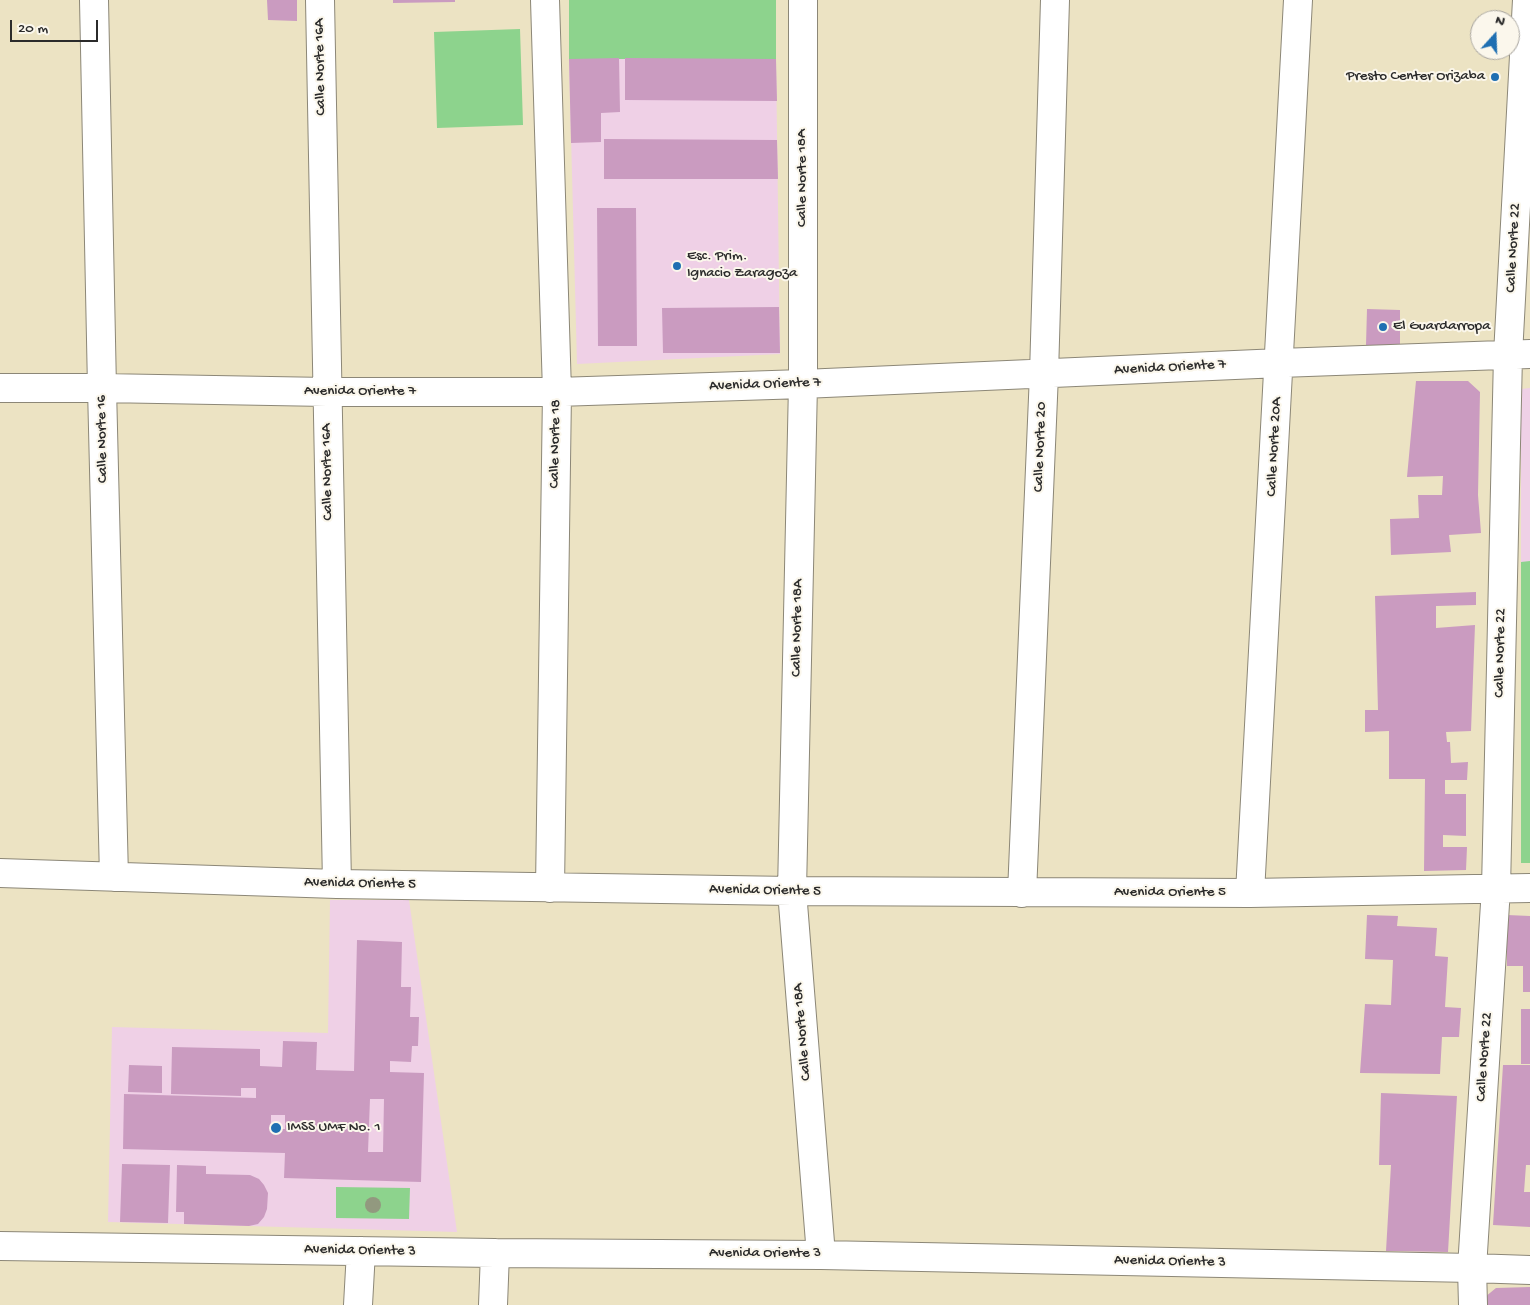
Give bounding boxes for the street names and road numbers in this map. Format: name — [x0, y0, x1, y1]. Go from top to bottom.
street label: Calle Norte 16A — [311, 18, 331, 116]
street label: Calle Norte 18A — [794, 129, 812, 227]
street label: Calle Norte 22 — [1503, 203, 1525, 293]
street label: Avenida Oriente 7 — [1114, 356, 1226, 380]
street label: Avenida Oriente 7 — [709, 374, 821, 396]
street label: Avenida Oriente 7 — [304, 383, 416, 401]
street label: Calle Norte 16 — [93, 395, 113, 483]
street label: Calle Norte 20A — [1263, 397, 1287, 497]
street label: Calle Norte 18 — [546, 399, 566, 489]
street label: Calle Norte 20 — [1030, 401, 1052, 493]
street label: Calle Norte 16A — [318, 423, 338, 521]
street label: Calle Norte 18A — [788, 579, 808, 677]
street label: Calle Norte 22 — [1491, 608, 1511, 698]
street label: Avenida Oriente 5 — [304, 874, 416, 894]
street label: Avenida Oriente 5 — [709, 881, 821, 901]
street label: Avenida Oriente 5 — [1114, 884, 1226, 902]
street label: Calle Norte 18A — [790, 983, 816, 1081]
street label: Calle Norte 22 — [1473, 1012, 1497, 1102]
street label: Avenida Oriente 3 — [304, 1241, 416, 1261]
street label: Avenida Oriente 3 — [709, 1245, 821, 1263]
street label: Avenida Oriente 3 — [1114, 1252, 1226, 1272]

